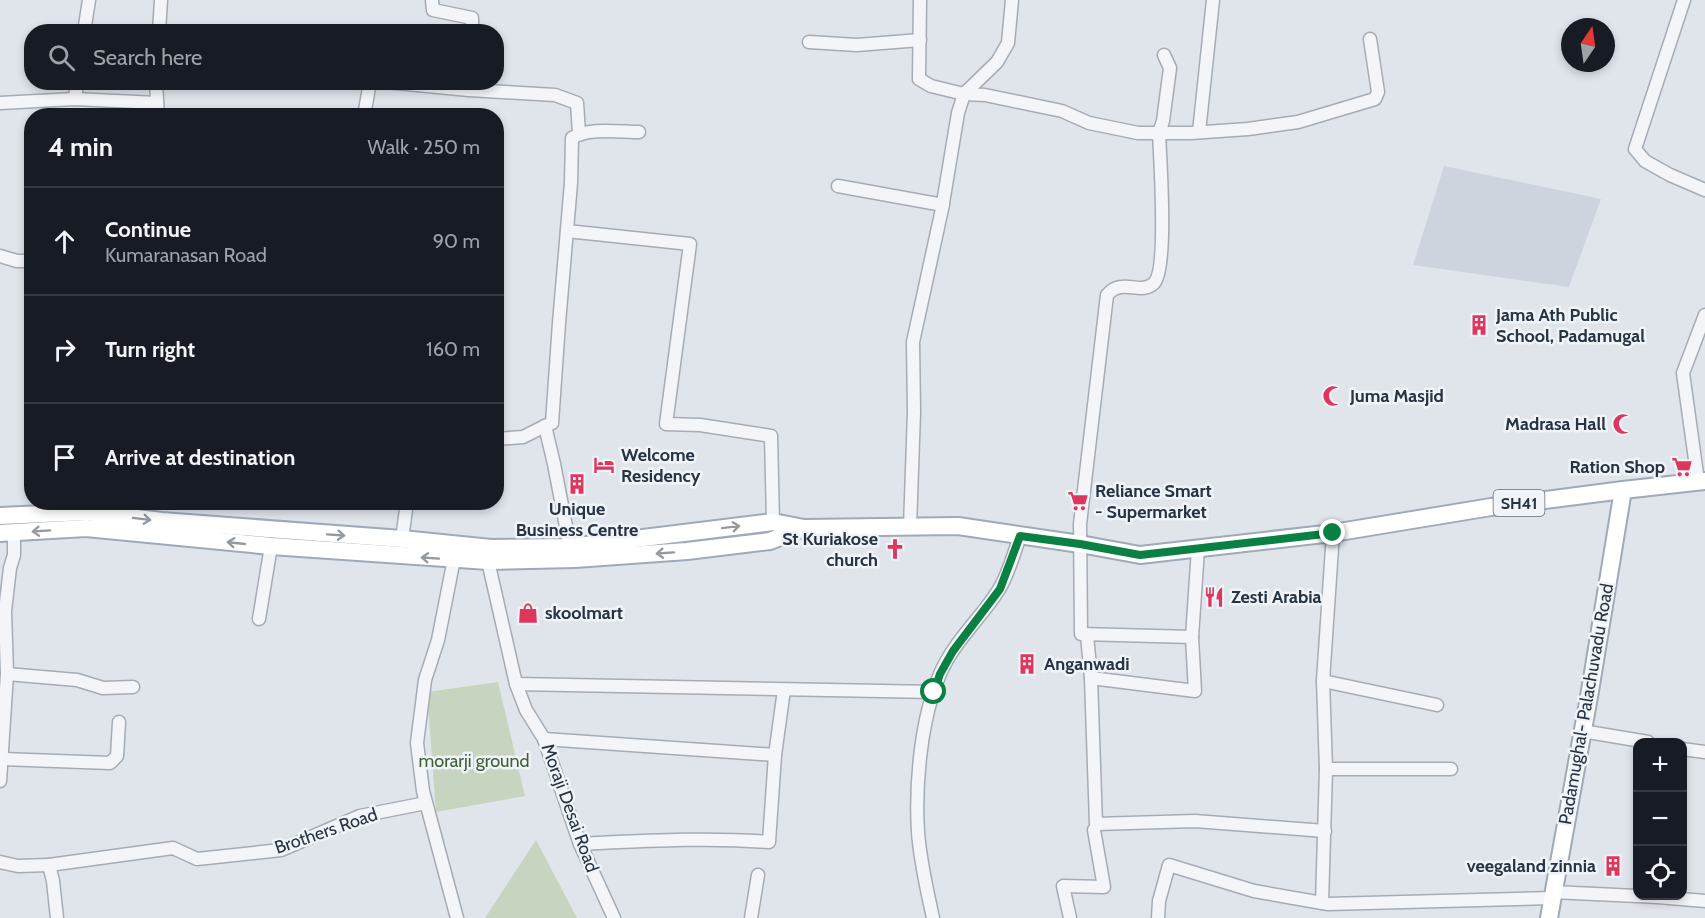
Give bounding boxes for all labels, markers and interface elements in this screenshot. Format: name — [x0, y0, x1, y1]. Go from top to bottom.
north arrow — [1561, 18, 1615, 72]
search box — [24, 24, 504, 90]
icon: search — [45, 41, 78, 74]
text: Search here — [93, 44, 202, 71]
text: 4 min — [48, 131, 113, 163]
text: Walk · 250 m — [368, 135, 480, 159]
text: Continue — [105, 216, 191, 243]
icon: ahead — [48, 225, 81, 258]
text: 90 m — [433, 229, 480, 253]
text: Kumaranasan Road — [105, 243, 267, 267]
place label: Jama Ath Public School, Padamugal — [1495, 304, 1645, 347]
building icon: Jama Ath Public School, Padamugal — [1467, 313, 1491, 337]
icon: right — [48, 333, 81, 366]
text: Turn right — [105, 336, 195, 363]
text: 160 m — [426, 337, 480, 361]
mosque icon: Juma Masjid — [1321, 384, 1345, 408]
place label: Juma Masjid — [1349, 385, 1444, 407]
mosque icon: Madrasa Hall — [1611, 412, 1635, 436]
place label: Madrasa Hall — [1505, 413, 1606, 435]
icon: arrive — [48, 441, 81, 474]
text: Arrive at destination — [105, 444, 295, 471]
place label: Welcome Residency — [621, 444, 701, 487]
hotel icon: Welcome Residency — [592, 453, 616, 477]
supermarket icon: Ration Shop — [1670, 455, 1694, 479]
place label: Ration Shop — [1569, 456, 1665, 478]
building icon: Unique Business Centre — [565, 472, 589, 496]
place label: Reliance Smart - Supermarket — [1095, 480, 1212, 523]
supermarket icon: Reliance Smart - Supermarket — [1066, 489, 1090, 513]
road number: SH41 — [1494, 490, 1544, 516]
place label: Unique Business Centre — [516, 498, 638, 541]
one-way arrow — [132, 514, 151, 525]
route end — [1319, 519, 1345, 545]
one-way arrow — [721, 521, 741, 532]
one-way arrow — [32, 526, 52, 537]
place label: St Kuriakose church — [782, 528, 878, 571]
one-way arrow — [326, 530, 346, 541]
one-way arrow — [226, 537, 246, 548]
church icon: St Kuriakose church — [883, 537, 907, 561]
one-way arrow — [655, 547, 675, 558]
one-way arrow — [420, 552, 440, 563]
street label: Padamughal- Palachuvadu Road — [1554, 582, 1618, 826]
restaurant icon: Zesti Arabia — [1202, 585, 1226, 609]
place label: Zesti Arabia — [1231, 586, 1322, 608]
shop icon: skoolmart — [516, 601, 540, 625]
place label: skoolmart — [545, 602, 623, 624]
building icon: Anganwadi — [1015, 652, 1039, 676]
place label: Anganwadi — [1044, 653, 1129, 675]
route start — [920, 678, 946, 704]
map controls — [1633, 738, 1687, 900]
button: + — [1633, 738, 1687, 792]
street label: Moraji Desai Road — [537, 741, 603, 875]
park label: morarji ground — [418, 750, 530, 772]
button: − — [1633, 792, 1687, 846]
street label: Brothers Road — [272, 803, 380, 859]
button: locate — [1633, 846, 1687, 900]
building icon: veegaland zinnia — [1601, 854, 1625, 878]
place label: veegaland zinnia — [1467, 855, 1596, 877]

